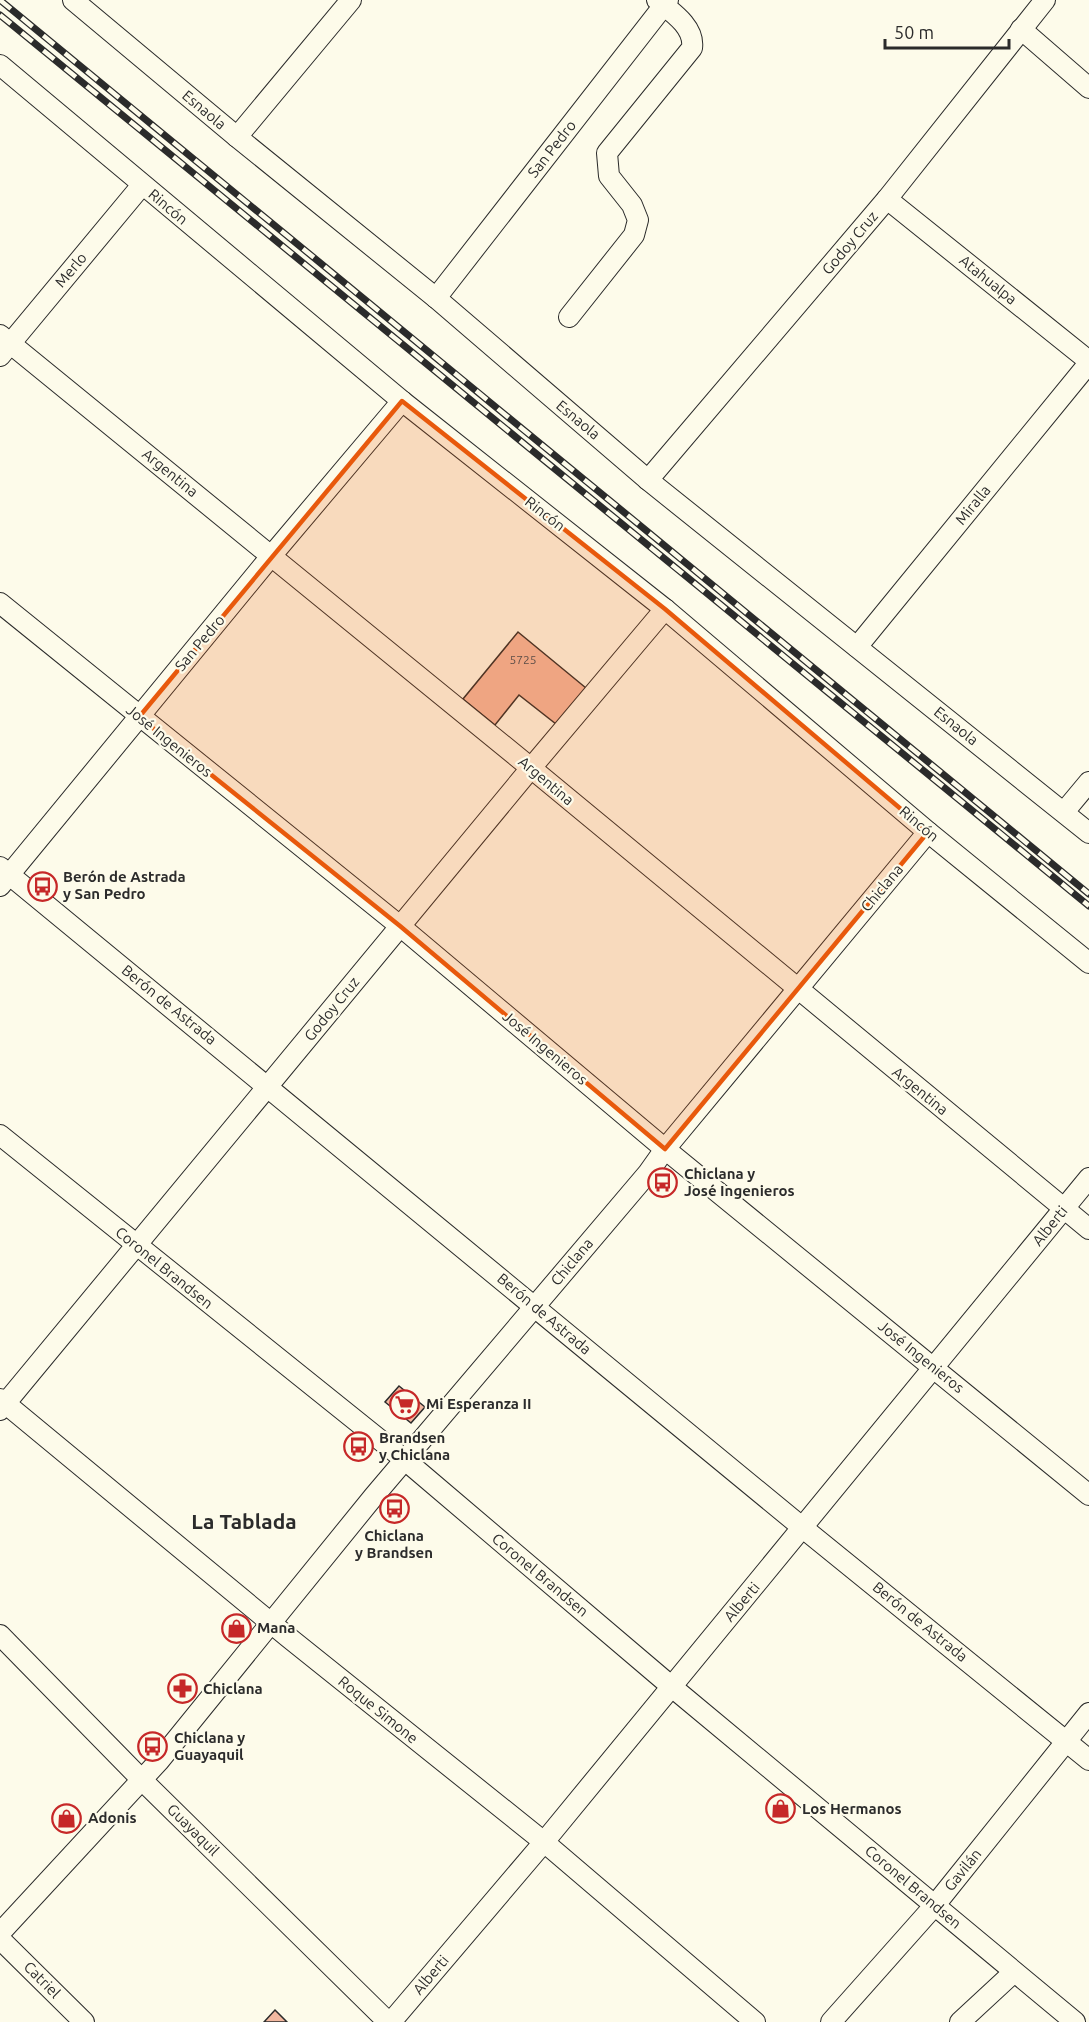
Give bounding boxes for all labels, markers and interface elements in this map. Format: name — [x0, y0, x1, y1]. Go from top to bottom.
scale bar — [885, 12, 1010, 50]
text: 50 m — [894, 22, 934, 42]
street label: Esnaola — [179, 87, 230, 133]
street label: San Pedro — [524, 117, 579, 181]
street label: Rincón — [145, 185, 191, 228]
street label: Godoy Cruz — [818, 208, 881, 278]
street label: Merlo — [51, 249, 90, 290]
street label: Atahualpa — [956, 251, 1020, 308]
street label: Esnaola — [553, 397, 604, 443]
street label: Argentina — [139, 445, 202, 500]
street label: Miralla — [952, 482, 994, 528]
street label: Rincón — [522, 493, 569, 534]
street label: San Pedro — [171, 611, 228, 674]
house number: 5725 — [509, 653, 537, 666]
street label: José Ingenieros — [123, 701, 216, 780]
street label: Esnaola — [931, 703, 982, 748]
street label: Argentina — [515, 753, 577, 809]
street label: Rincón — [896, 802, 942, 845]
street label: Chiclana — [857, 861, 906, 915]
place label: Berón de Astrada y San Pedro — [63, 868, 186, 902]
bus stop icon: Berón de Astrada y San Pedro — [26, 870, 58, 902]
street label: Berón de Astrada — [119, 961, 220, 1048]
street label: Godoy Cruz — [301, 973, 363, 1044]
street label: José Ingenieros — [500, 1007, 591, 1088]
street label: Argentina — [889, 1063, 952, 1118]
place label: Chiclana y José Ingenieros — [684, 1165, 795, 1199]
bus stop icon: Chiclana y José Ingenieros — [647, 1167, 679, 1199]
street label: Alberti — [1029, 1202, 1071, 1249]
street label: Coronel Brandsen — [112, 1223, 216, 1312]
street label: Chiclana — [547, 1235, 596, 1289]
street label: Berón de Astrada — [494, 1270, 595, 1358]
street label: José Ingenieros — [875, 1317, 968, 1396]
supermarket icon: Mi Esperanza II — [389, 1388, 421, 1420]
place label: Mi Esperanza II — [426, 1395, 532, 1412]
place label: Brandsen y Chiclana — [379, 1429, 450, 1463]
bus stop icon: Brandsen y Chiclana — [342, 1431, 374, 1463]
bus stop icon: Chiclana y Brandsen — [378, 1493, 410, 1525]
district label: La Tablada — [191, 1509, 297, 1533]
place label: Chiclana y Brandsen — [355, 1527, 433, 1561]
street label: Coronel Brandsen — [489, 1529, 592, 1620]
street label: Berón de Astrada — [870, 1578, 971, 1665]
street label: Alberti — [720, 1579, 763, 1625]
shop icon: Mana — [220, 1612, 252, 1644]
place label: Mana — [257, 1619, 295, 1636]
street label: Roque Simone — [335, 1672, 421, 1747]
pharmacy icon: Chiclana — [166, 1673, 198, 1705]
place label: Chiclana — [203, 1680, 263, 1697]
place label: Chiclana y Guayaquil — [174, 1729, 245, 1763]
bus stop icon: Chiclana y Guayaquil — [137, 1731, 169, 1763]
shop icon: Los Hermanos — [765, 1793, 797, 1825]
street label: Guayaquil — [164, 1800, 223, 1859]
place label: Los Hermanos — [802, 1800, 902, 1817]
shop icon: Adonis — [51, 1802, 83, 1834]
place label: Adonis — [88, 1809, 136, 1826]
street label: Coronel Brandsen — [862, 1841, 965, 1932]
street label: Gavilán — [941, 1845, 985, 1894]
street label: Alberti — [409, 1952, 452, 1998]
street label: Catriel — [21, 1958, 64, 2001]

